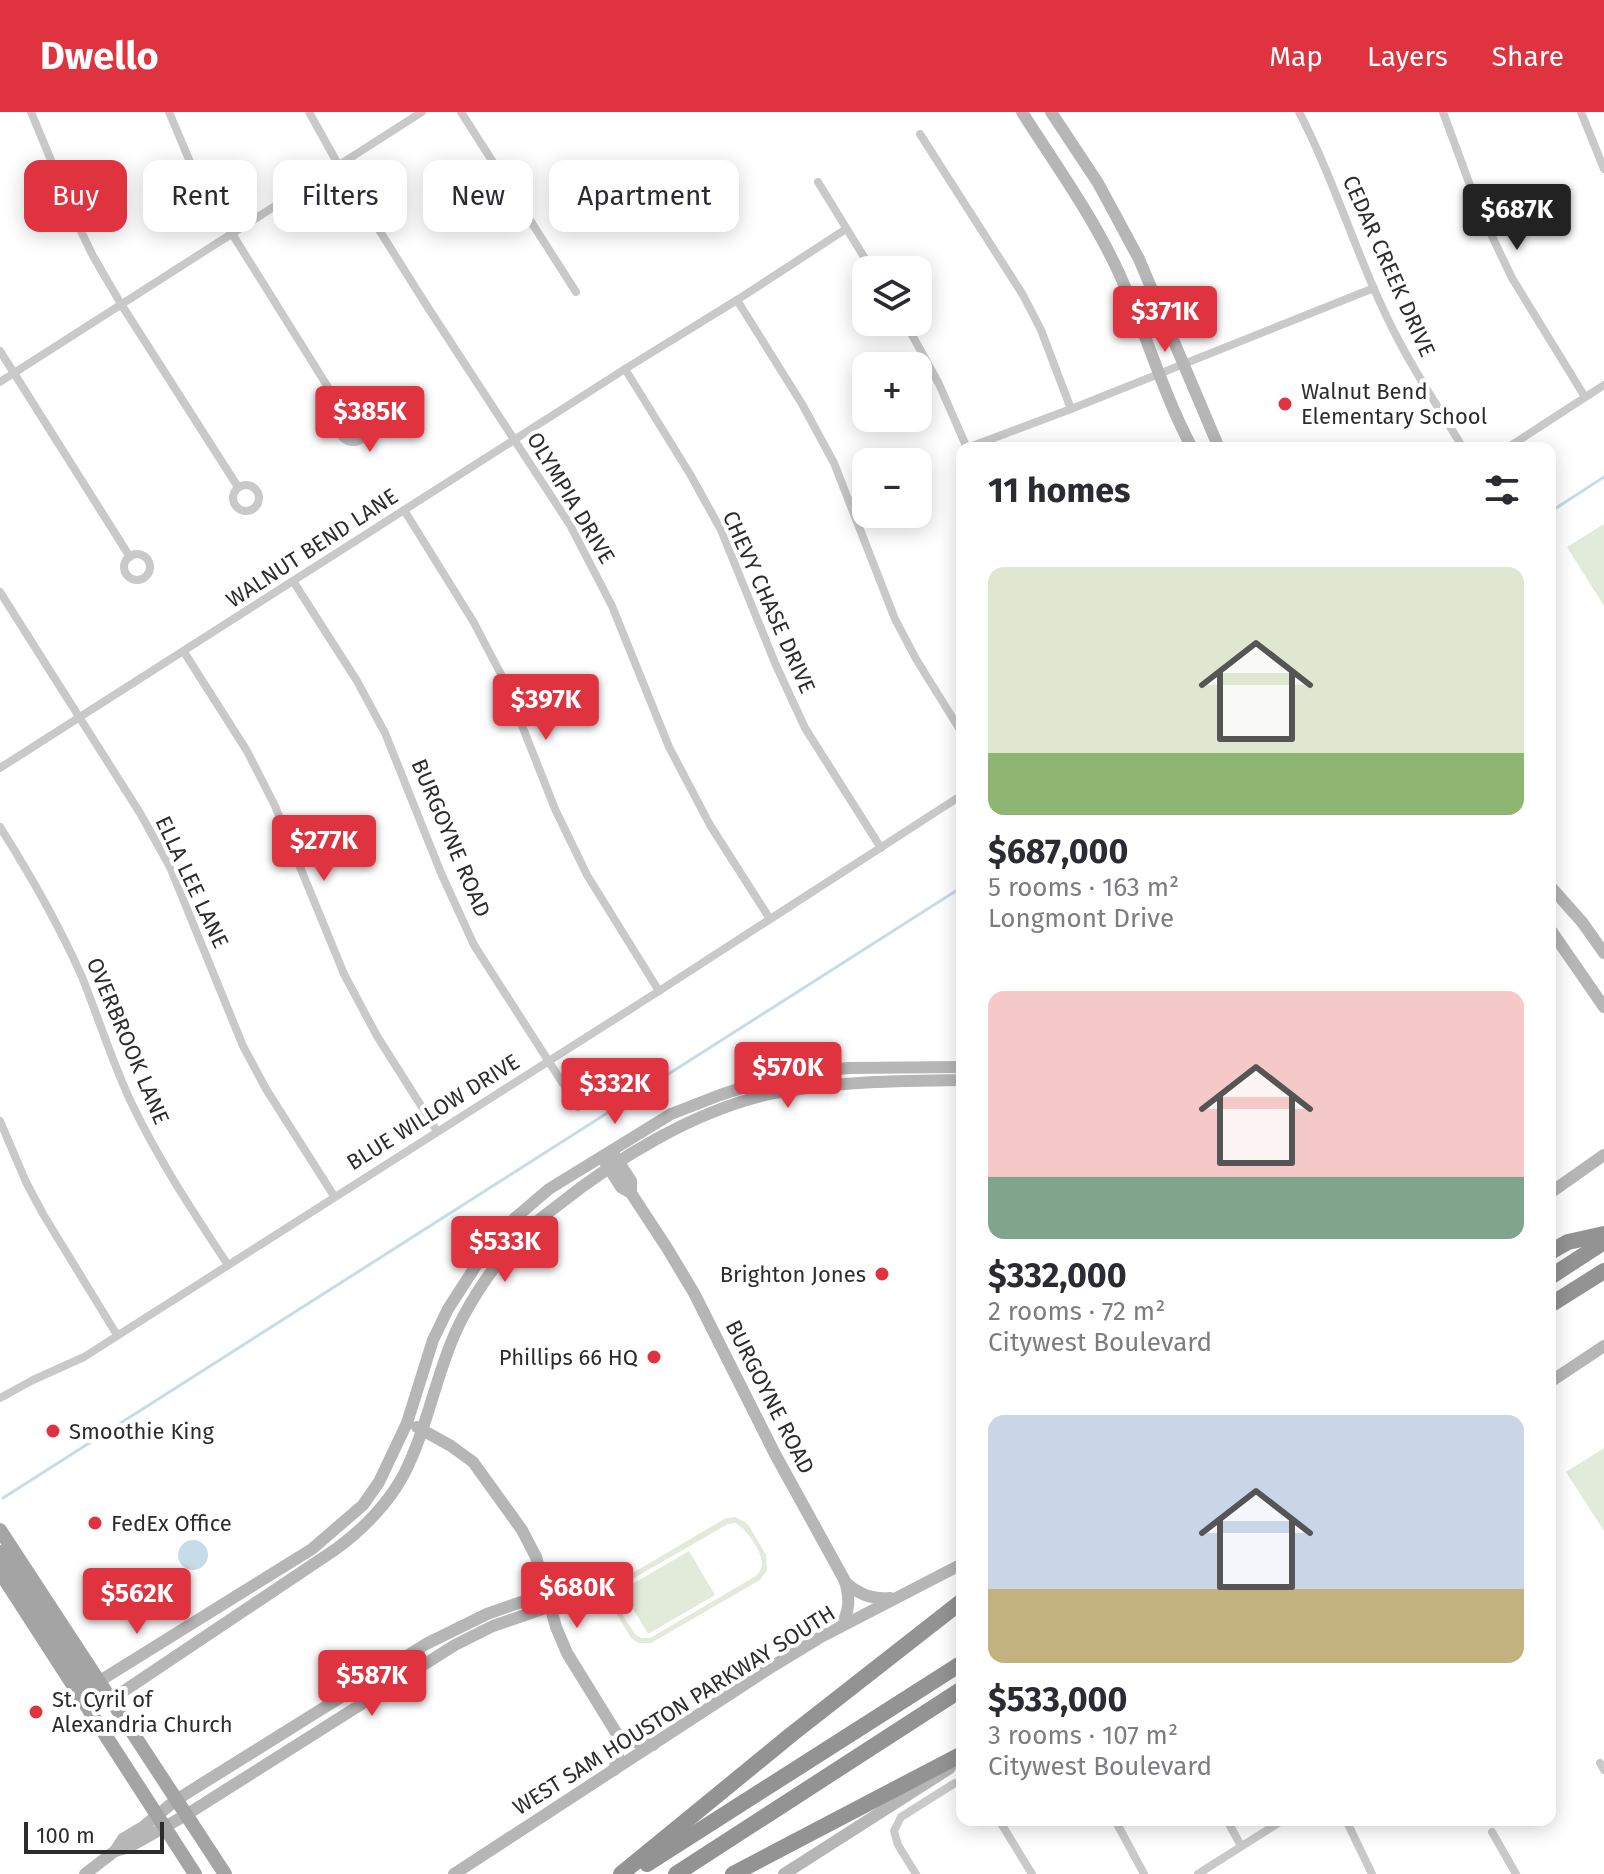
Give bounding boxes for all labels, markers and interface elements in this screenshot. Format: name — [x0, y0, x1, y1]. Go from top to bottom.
text: Dwello — [40, 33, 159, 79]
text: Map — [1269, 40, 1323, 73]
text: Layers — [1367, 40, 1448, 73]
text: Share — [1492, 40, 1564, 73]
chip: Buy — [24, 160, 127, 232]
chip: Rent — [143, 160, 257, 232]
chip: Filters — [273, 160, 407, 232]
chip: New — [423, 160, 533, 232]
chip: Apartment — [549, 160, 739, 232]
street label: CEDAR CREEK DRIVE — [1337, 171, 1441, 361]
pin: $687K — [1461, 184, 1573, 252]
text: $687K — [1481, 194, 1553, 225]
map controls — [852, 256, 932, 528]
button: layers — [852, 256, 932, 336]
pin: $371K — [1109, 286, 1221, 354]
text: $371K — [1131, 296, 1199, 327]
button: + — [852, 352, 932, 432]
place label: Walnut Bend Elementary School — [1301, 378, 1487, 430]
pin: $385K — [314, 386, 426, 454]
marker: Walnut Bend Elementary School — [1276, 395, 1294, 413]
text: $385K — [333, 396, 407, 427]
street label: OLYMPIA DRIVE — [521, 427, 621, 569]
button: − — [852, 448, 932, 528]
icon: filters — [1480, 468, 1524, 512]
text: 11 homes — [988, 470, 1130, 511]
street label: WALNUT BEND LANE — [221, 482, 403, 614]
street label: CHEVY CHASE DRIVE — [717, 507, 821, 697]
icon: home — [1184, 619, 1328, 763]
pin: $397K — [490, 674, 602, 742]
text: $397K — [511, 684, 581, 715]
street label: BURGOYNE ROAD — [406, 755, 496, 921]
street label: ELLA LEE LANE — [150, 812, 234, 952]
pin: $277K — [268, 815, 380, 883]
text: $277K — [290, 825, 358, 856]
text: $687,000 — [988, 831, 1128, 872]
text: 5 rooms · 163 m² — [988, 872, 1179, 903]
text: Longmont Drive — [988, 903, 1174, 934]
street label: OVERBROOK LANE — [81, 954, 175, 1128]
pin: $570K — [732, 1042, 844, 1110]
icon: home — [1184, 1043, 1328, 1187]
street label: BLUE WILLOW DRIVE — [342, 1048, 524, 1176]
text: $570K — [752, 1052, 824, 1083]
pin: $332K — [559, 1058, 671, 1126]
text: $332K — [580, 1068, 650, 1099]
pin: $533K — [449, 1216, 561, 1284]
text: $533K — [469, 1226, 541, 1257]
text: $332,000 — [988, 1255, 1127, 1296]
place label: Brighton Jones — [720, 1261, 866, 1288]
marker: Brighton Jones — [873, 1265, 891, 1283]
text: 2 rooms · 72 m² — [988, 1296, 1165, 1327]
street label: BURGOYNE ROAD — [720, 1316, 820, 1478]
text: Citywest Boulevard — [988, 1327, 1212, 1358]
place label: Phillips 66 HQ — [499, 1344, 638, 1371]
marker: Phillips 66 HQ — [645, 1348, 663, 1366]
place label: Smoothie King — [69, 1418, 214, 1445]
marker: Smoothie King — [44, 1422, 62, 1440]
icon: home — [1184, 1467, 1328, 1611]
place label: FedEx Office — [111, 1510, 232, 1537]
marker: FedEx Office — [86, 1514, 104, 1532]
pin: $680K — [521, 1562, 633, 1630]
pin: $562K — [81, 1568, 193, 1636]
text: $680K — [539, 1572, 615, 1603]
text: $562K — [101, 1578, 173, 1609]
street label: WEST SAM HOUSTON PARKWAY SOUTH — [508, 1599, 840, 1821]
pin: $587K — [316, 1650, 428, 1718]
text: $587K — [336, 1660, 408, 1691]
text: $533,000 — [988, 1679, 1127, 1720]
place label: St. Cyril of Alexandria Church — [52, 1686, 233, 1738]
marker: St. Cyril of Alexandria Church — [27, 1703, 45, 1721]
text: 3 rooms · 107 m² — [988, 1720, 1178, 1751]
text: Citywest Boulevard — [988, 1751, 1212, 1782]
scale bar — [24, 1818, 164, 1854]
text: 100 m — [36, 1822, 95, 1849]

